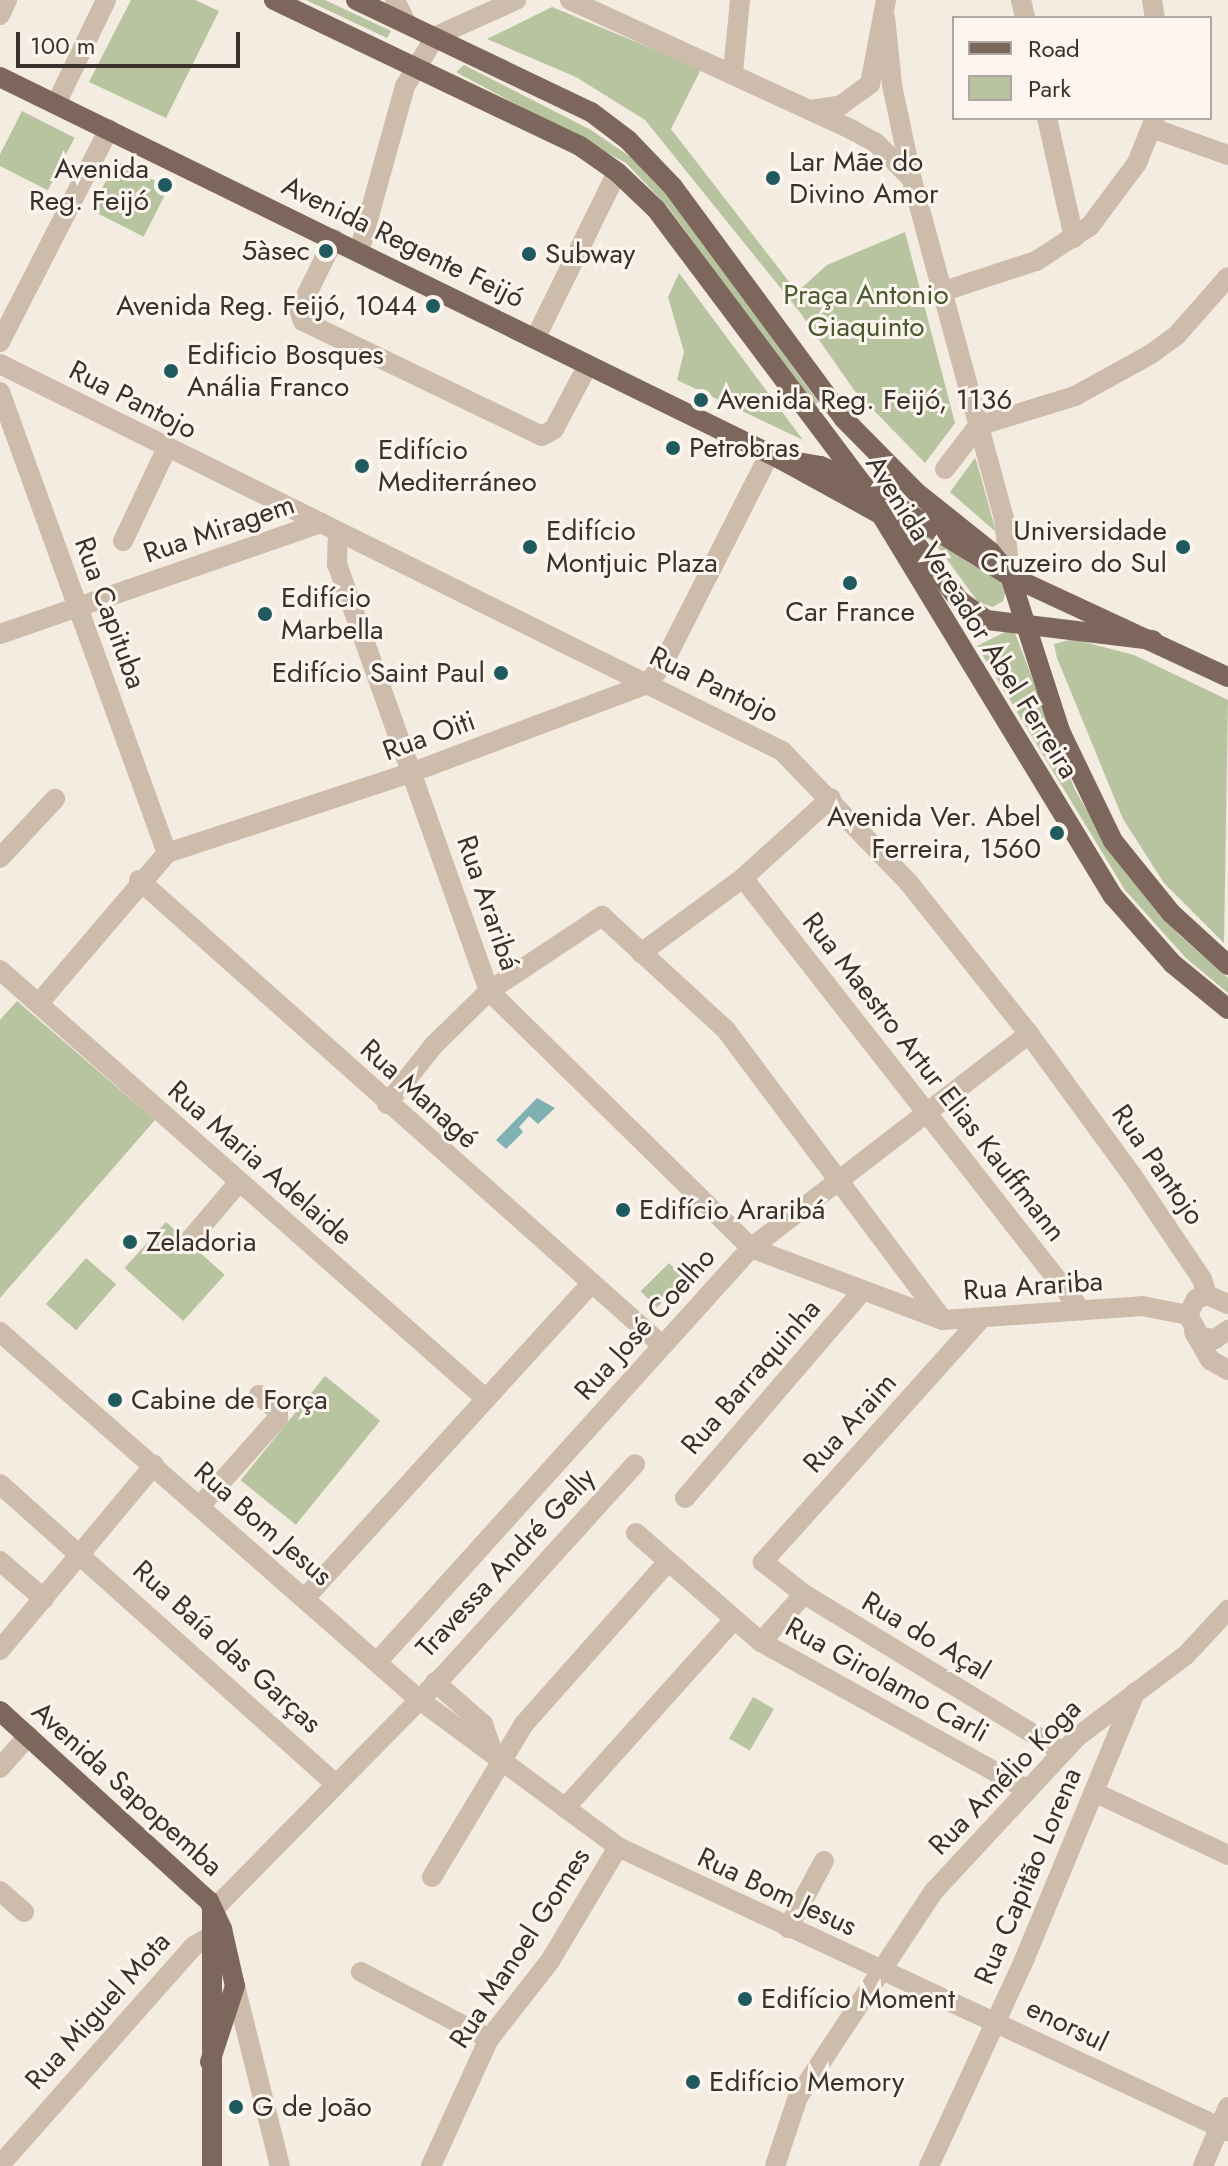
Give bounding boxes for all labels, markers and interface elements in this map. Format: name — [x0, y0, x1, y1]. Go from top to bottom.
scale bar — [20, 16, 244, 66]
legend — [952, 16, 1212, 120]
text: 100 m — [30, 28, 96, 63]
text: Road — [1028, 31, 1080, 66]
text: Park — [1028, 71, 1071, 106]
place label: Lar Mãe do Divino Amor — [789, 145, 939, 211]
place label: Avenida Reg. Feijó — [29, 152, 149, 218]
street label: Avenida Regente Feijó — [277, 169, 529, 315]
marker: Lar Mãe do Divino Amor — [764, 169, 782, 187]
marker: Avenida Reg. Feijó — [156, 176, 174, 194]
place label: 5àsec — [242, 234, 310, 268]
place label: Subway — [545, 237, 635, 271]
marker: 5àsec — [317, 242, 335, 260]
marker: Subway — [520, 245, 538, 263]
park label: Praça Antonio Giaquinto — [783, 278, 949, 344]
place label: Avenida Reg. Feijó, 1044 — [116, 289, 417, 323]
marker: Avenida Reg. Feijó, 1044 — [424, 297, 442, 315]
place label: Edificio Bosques Anália Franco — [187, 338, 384, 404]
street label: Rua Pantojo — [63, 353, 203, 447]
marker: Edificio Bosques Anália Franco — [162, 362, 180, 380]
place label: Avenida Reg. Feijó, 1136 — [717, 383, 1012, 417]
marker: Avenida Reg. Feijó, 1136 — [692, 391, 710, 409]
place label: Petrobras — [689, 431, 799, 465]
place label: Edifício Mediterráneo — [378, 433, 537, 499]
marker: Petrobras — [664, 439, 682, 457]
street label: Avenida Vereador Abel Ferreira — [858, 449, 1086, 785]
marker: Edifício Mediterráneo — [353, 457, 371, 475]
street label: Rua Miragem — [139, 487, 299, 571]
place label: Edifício Montjuic Plaza — [546, 514, 718, 580]
place label: Universidade Cruzeiro do Sul — [980, 514, 1167, 580]
street label: Rua Capituba — [67, 533, 153, 693]
marker: Edifício Montjuic Plaza — [521, 538, 539, 556]
marker: Universidade Cruzeiro do Sul — [1174, 538, 1192, 556]
marker: Car France — [841, 574, 859, 592]
place label: Edifício Marbella — [281, 581, 383, 647]
place label: Car France — [785, 595, 915, 629]
marker: Edifício Marbella — [256, 605, 274, 623]
street label: Rua Pantojo — [644, 639, 784, 731]
place label: Edifício Saint Paul — [272, 656, 485, 690]
marker: Edifício Saint Paul — [492, 664, 510, 682]
street label: Rua Oiti — [378, 704, 480, 768]
place label: Avenida Ver. Abel Ferreira, 1560 — [827, 800, 1041, 866]
marker: Avenida Ver. Abel Ferreira, 1560 — [1048, 824, 1066, 842]
street label: Rua Araribá — [449, 831, 527, 975]
street label: Rua Maestro Artur Elias Kauffmann — [795, 906, 1073, 1248]
street label: Rua Managé — [353, 1032, 485, 1156]
street label: Rua Maria Adelaide — [161, 1074, 359, 1252]
street label: Rua Pantojo — [1104, 1098, 1212, 1232]
place label: Edifício Araribá — [639, 1193, 825, 1227]
marker: Edifício Araribá — [614, 1201, 632, 1219]
place label: Zeladoria — [146, 1225, 256, 1259]
marker: Zeladoria — [121, 1233, 139, 1251]
street label: Rua José Coelho — [568, 1241, 722, 1407]
street label: Rua Arariba — [962, 1264, 1104, 1308]
street label: Rua Barraquinha — [674, 1292, 828, 1462]
street label: Rua Araim — [796, 1366, 904, 1480]
place label: Cabine de Força — [131, 1383, 328, 1417]
marker: Cabine de Força — [106, 1391, 124, 1409]
street label: Rua Bom Jesus — [187, 1455, 339, 1593]
street label: Travessa André Gelly — [410, 1461, 602, 1665]
street label: Rua Baía das Garças — [126, 1554, 328, 1740]
street label: Rua do Açal — [856, 1585, 996, 1687]
street label: Rua Girolamo Carli — [780, 1610, 994, 1750]
street label: Rua Amélio Koga — [922, 1692, 1088, 1862]
street label: Avenida Sapopemba — [25, 1695, 229, 1883]
street label: Rua Capitão Lorena — [967, 1763, 1089, 1989]
street label: Rua Bom Jesus — [692, 1840, 862, 1944]
street label: Rua Manoel Gomes — [443, 1841, 597, 2055]
street label: Rua Miguel Mota — [19, 1925, 177, 2097]
place label: Edifício Moment — [761, 1982, 955, 2016]
marker: Edifício Moment — [736, 1990, 754, 2008]
street label: enorsul — [1021, 1991, 1113, 2059]
place label: Edifício Memory — [709, 2065, 904, 2099]
marker: Edifício Memory — [684, 2073, 702, 2091]
place label: G de João — [252, 2090, 372, 2124]
marker: G de João — [227, 2098, 245, 2116]

